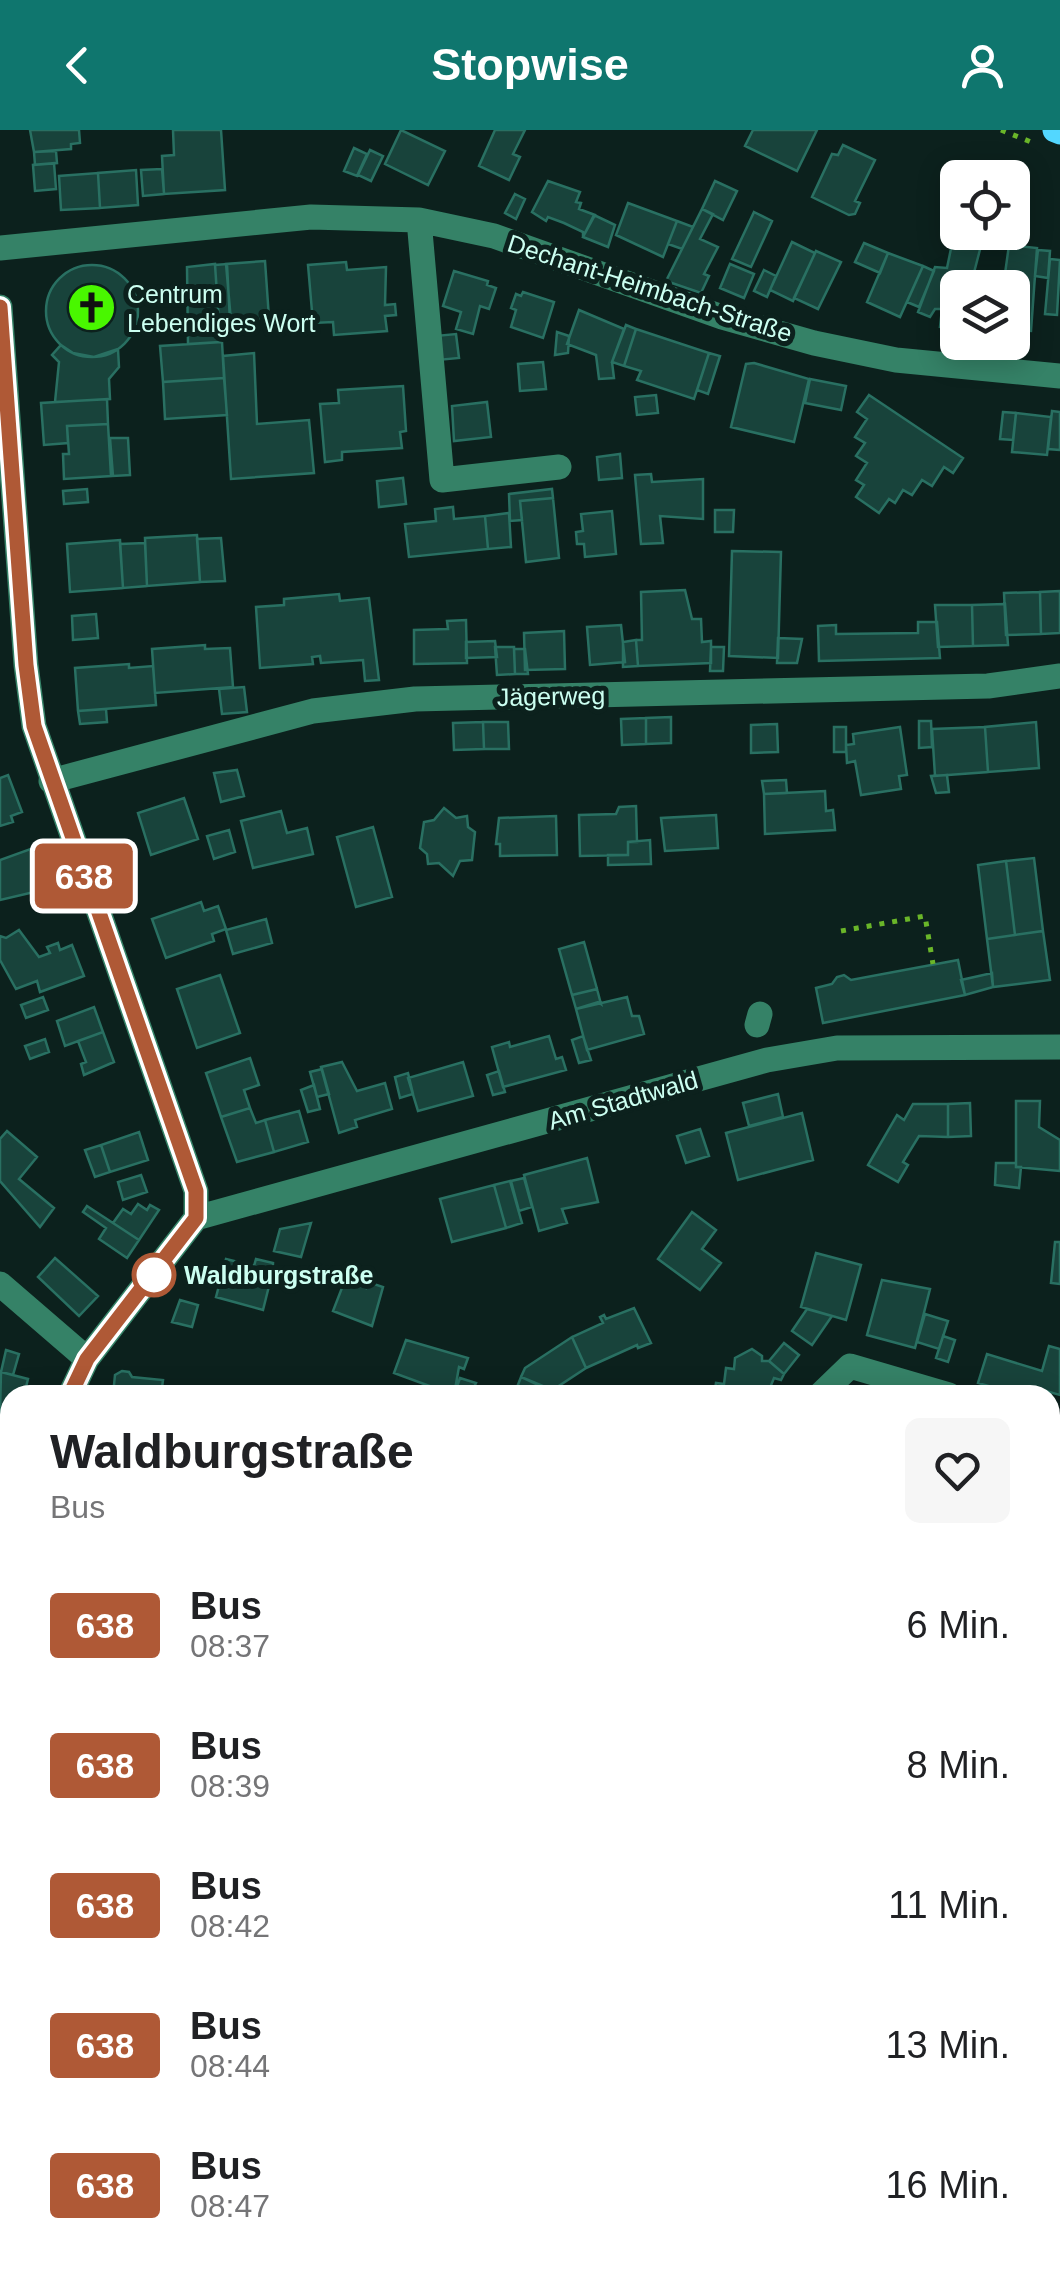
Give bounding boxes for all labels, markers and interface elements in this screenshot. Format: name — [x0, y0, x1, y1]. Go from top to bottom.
icon: back — [50, 38, 105, 93]
icon: person — [955, 38, 1010, 93]
text: Stopwise — [431, 39, 629, 90]
map controls — [940, 160, 1030, 360]
button: locate — [940, 160, 1030, 250]
street label: Dechant-Heimbach-Straße — [504, 229, 796, 347]
button: layers — [940, 270, 1030, 360]
place label: Centrum Lebendiges Wort — [127, 280, 316, 337]
church icon: Centrum Lebendiges Wort — [66, 282, 118, 334]
street label: Jägerweg — [497, 681, 605, 711]
line badge: 638 — [27, 844, 142, 908]
text: 638 — [55, 857, 113, 896]
street label: Am Stadtwald — [545, 1065, 701, 1135]
marker: Waldburgstraße — [133, 1254, 175, 1296]
place label: Waldburgstraße — [184, 1261, 373, 1289]
button: heart — [905, 1418, 1010, 1523]
text: Waldburgstraße — [50, 1425, 414, 1478]
text: Bus — [50, 1489, 105, 1525]
text: Bus — [190, 1585, 262, 1627]
text: 6 Min. — [907, 1604, 1010, 1646]
text: 638 — [76, 1606, 134, 1645]
text: 08:37 — [190, 1628, 270, 1664]
text: Bus — [190, 1725, 262, 1767]
text: 8 Min. — [907, 1744, 1010, 1786]
text: 638 — [76, 1746, 134, 1785]
text: 08:39 — [190, 1768, 270, 1804]
text: Bus — [190, 1865, 262, 1907]
text: 11 Min. — [888, 1884, 1010, 1926]
text: 638 — [76, 1886, 134, 1925]
text: 08:42 — [190, 1908, 270, 1944]
text: Bus — [190, 2005, 262, 2047]
text: 13 Min. — [885, 2024, 1010, 2066]
text: 638 — [76, 2026, 134, 2065]
text: 08:44 — [190, 2048, 270, 2084]
text: Bus — [190, 2145, 262, 2187]
text: 16 Min. — [885, 2164, 1010, 2206]
text: 638 — [76, 2166, 134, 2205]
text: 08:47 — [190, 2188, 270, 2224]

